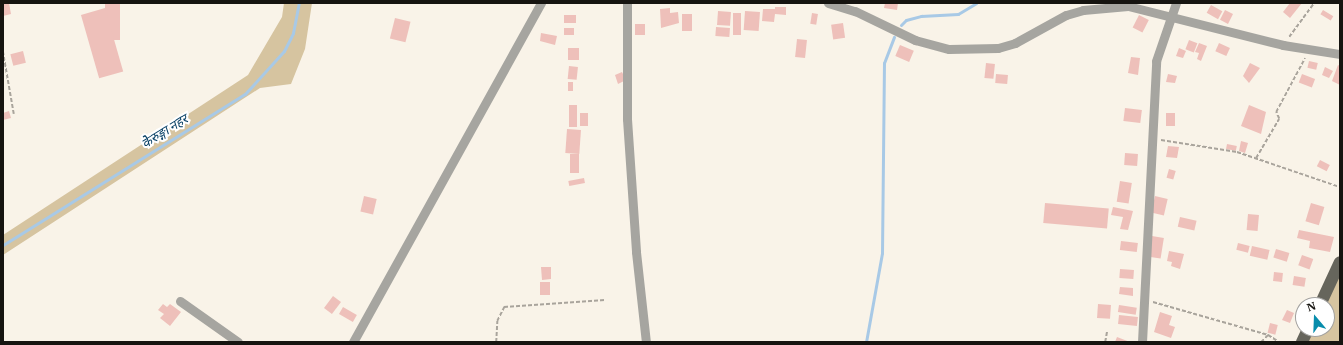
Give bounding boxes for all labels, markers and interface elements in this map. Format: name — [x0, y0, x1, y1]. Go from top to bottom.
water label: केेरुङ्गा नहर — [139, 112, 191, 152]
north arrow — [1295, 297, 1335, 337]
text: N — [1305, 299, 1318, 315]

